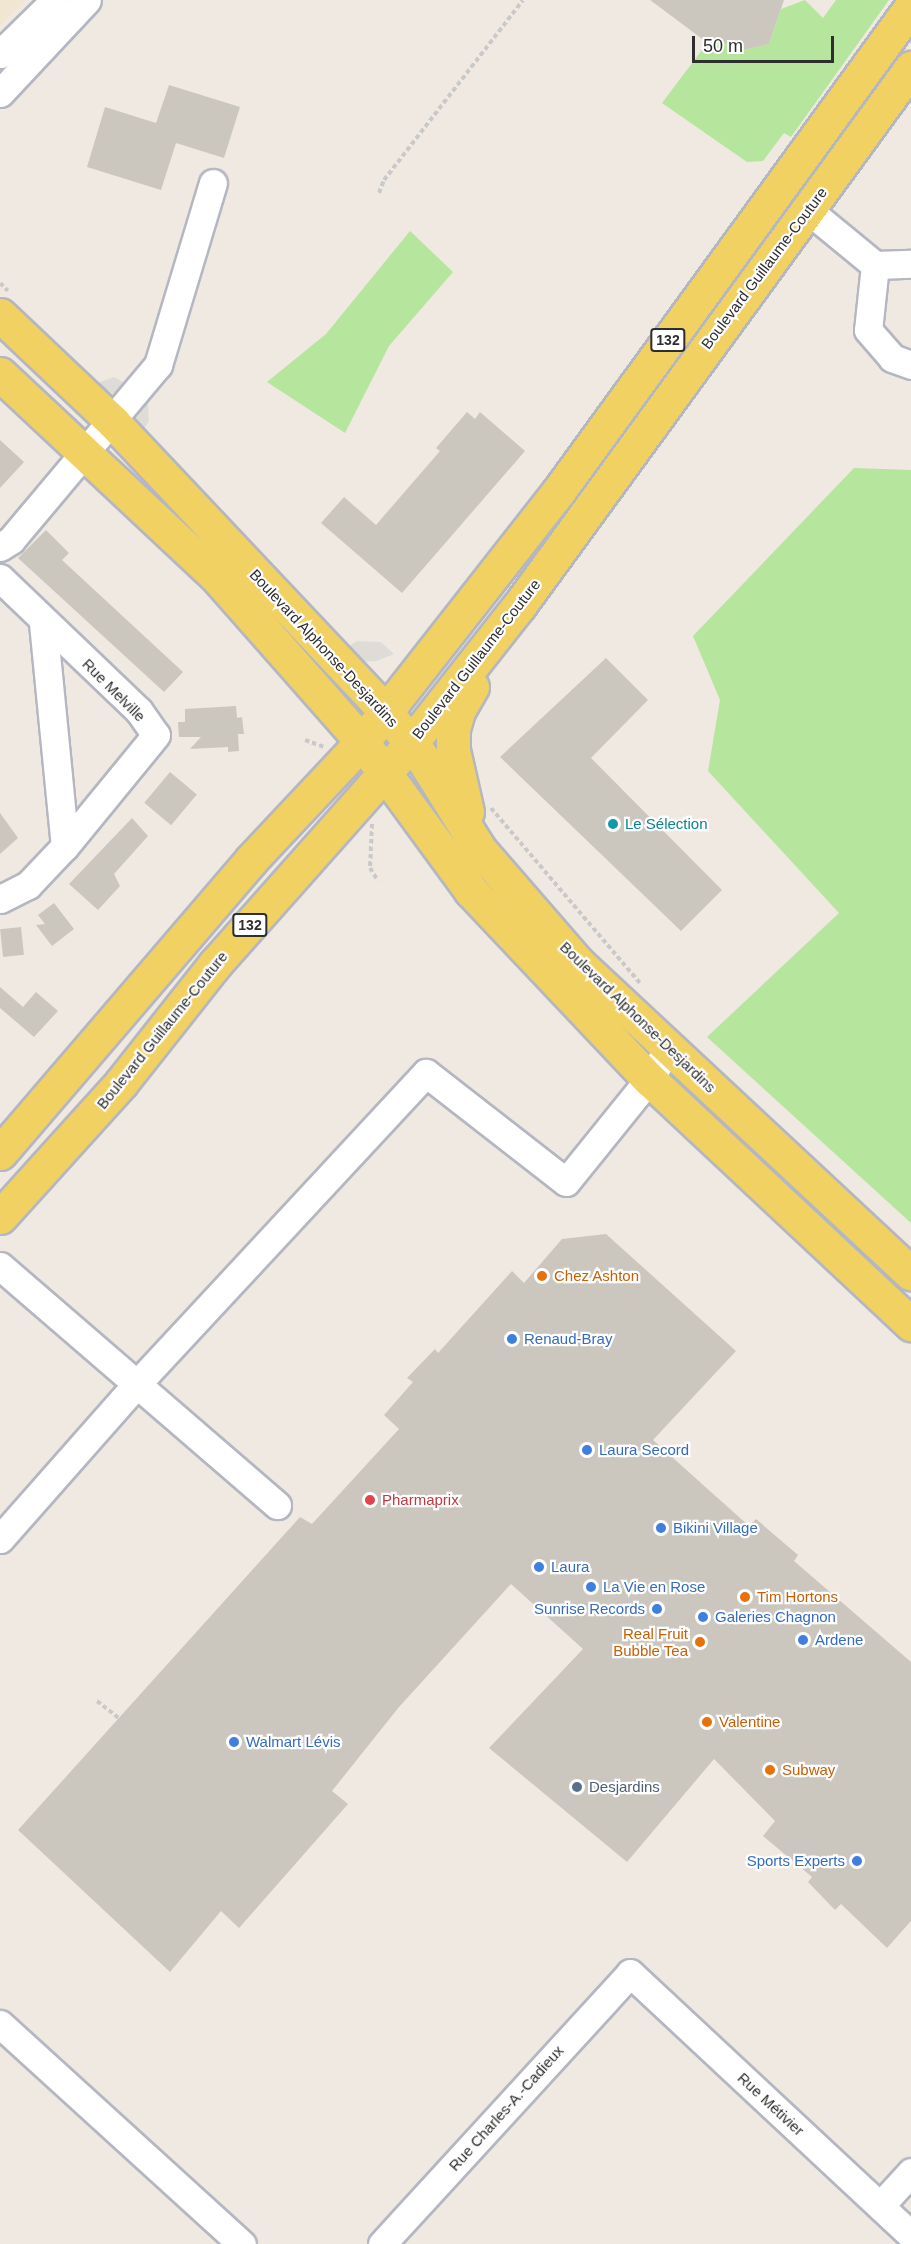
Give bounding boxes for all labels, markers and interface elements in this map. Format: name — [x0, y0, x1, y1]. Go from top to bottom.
scale bar — [695, 24, 838, 62]
text: 50 m — [703, 36, 743, 56]
street label: Boulevard Guillaume-Couture — [697, 184, 831, 352]
road number: 132 — [650, 329, 686, 351]
street label: Boulevard Alphonse-Desjardins — [246, 565, 402, 731]
street label: Boulevard Guillaume-Couture — [408, 576, 544, 742]
street label: Rue Melville — [79, 655, 149, 725]
place label: Le Sélection — [625, 815, 708, 833]
marker: Le Sélection — [606, 817, 620, 831]
road number: 132 — [232, 914, 268, 936]
street label: Boulevard Alphonse-Desjardins — [556, 938, 720, 1096]
street label: Boulevard Guillaume-Couture — [93, 948, 231, 1112]
place label: Chez Ashton — [554, 1267, 640, 1285]
marker: Chez Ashton — [535, 1269, 549, 1283]
place label: Renaud-Bray — [524, 1330, 612, 1348]
marker: Renaud-Bray — [505, 1332, 519, 1346]
place label: Laura Secord — [599, 1441, 689, 1459]
marker: Laura Secord — [580, 1443, 594, 1457]
place label: Pharmaprix — [382, 1491, 459, 1509]
marker: Pharmaprix — [363, 1493, 377, 1507]
place label: Bikini Village — [673, 1519, 758, 1537]
marker: Bikini Village — [654, 1521, 668, 1535]
place label: Laura — [551, 1558, 589, 1576]
marker: Laura — [532, 1560, 546, 1574]
place label: La Vie en Rose — [603, 1578, 705, 1596]
marker: La Vie en Rose — [584, 1580, 598, 1594]
place label: Tim Hortons — [757, 1588, 838, 1606]
marker: Tim Hortons — [738, 1590, 752, 1604]
place label: Sunrise Records — [534, 1600, 645, 1618]
marker: Sunrise Records — [650, 1602, 664, 1616]
place label: Galeries Chagnon — [715, 1608, 836, 1626]
marker: Galeries Chagnon — [696, 1610, 710, 1624]
place label: Real Fruit Bubble Tea — [613, 1624, 688, 1659]
place label: Ardene — [815, 1631, 863, 1649]
marker: Ardene — [796, 1633, 810, 1647]
marker: Real Fruit Bubble Tea — [693, 1635, 707, 1649]
place label: Valentine — [719, 1713, 780, 1731]
marker: Valentine — [700, 1715, 714, 1729]
place label: Walmart Lévis — [246, 1733, 340, 1751]
marker: Walmart Lévis — [227, 1735, 241, 1749]
place label: Subway — [782, 1761, 835, 1779]
marker: Subway — [763, 1763, 777, 1777]
place label: Desjardins — [589, 1778, 660, 1796]
marker: Desjardins — [570, 1780, 584, 1794]
place label: Sports Experts — [747, 1852, 845, 1870]
marker: Sports Experts — [850, 1854, 864, 1868]
street label: Rue Charles-A.-Cadieux — [445, 2042, 567, 2174]
street label: Rue Métivier — [734, 2069, 808, 2139]

